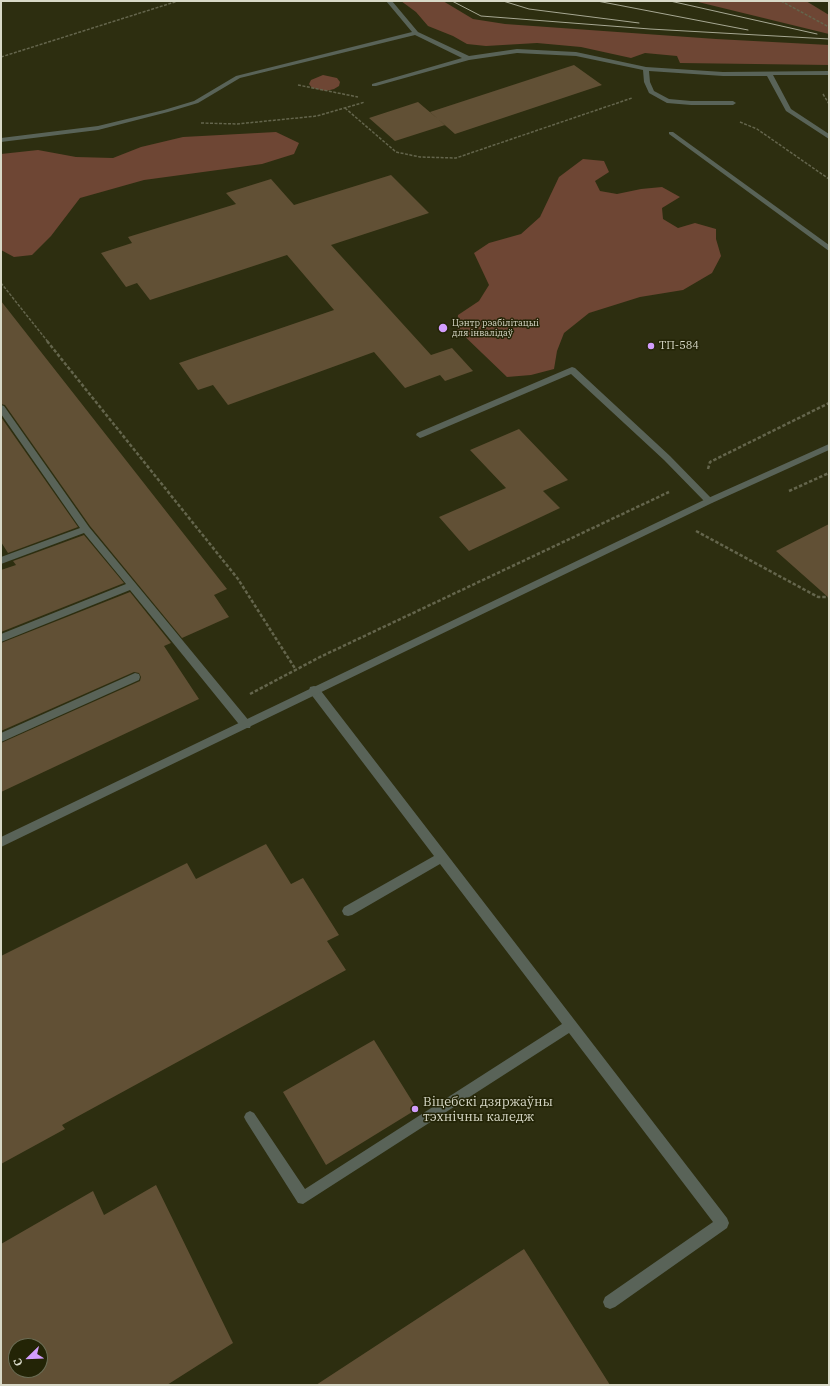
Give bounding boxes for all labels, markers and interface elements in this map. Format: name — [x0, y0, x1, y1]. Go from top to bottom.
place label: Цэнтр рэабілітацыі для інвалідаў — [452, 318, 539, 339]
marker: Цэнтр рэабілітацыі для інвалідаў — [437, 322, 449, 334]
place label: ТП-584 — [659, 339, 699, 353]
marker: ТП-584 — [646, 341, 656, 351]
place label: Віцебскі дзяржаўны тэхнічны каледж — [423, 1094, 553, 1125]
marker: Віцебскі дзяржаўны тэхнічны каледж — [410, 1104, 420, 1114]
north arrow — [8, 1338, 48, 1378]
text: С — [10, 1356, 26, 1368]

